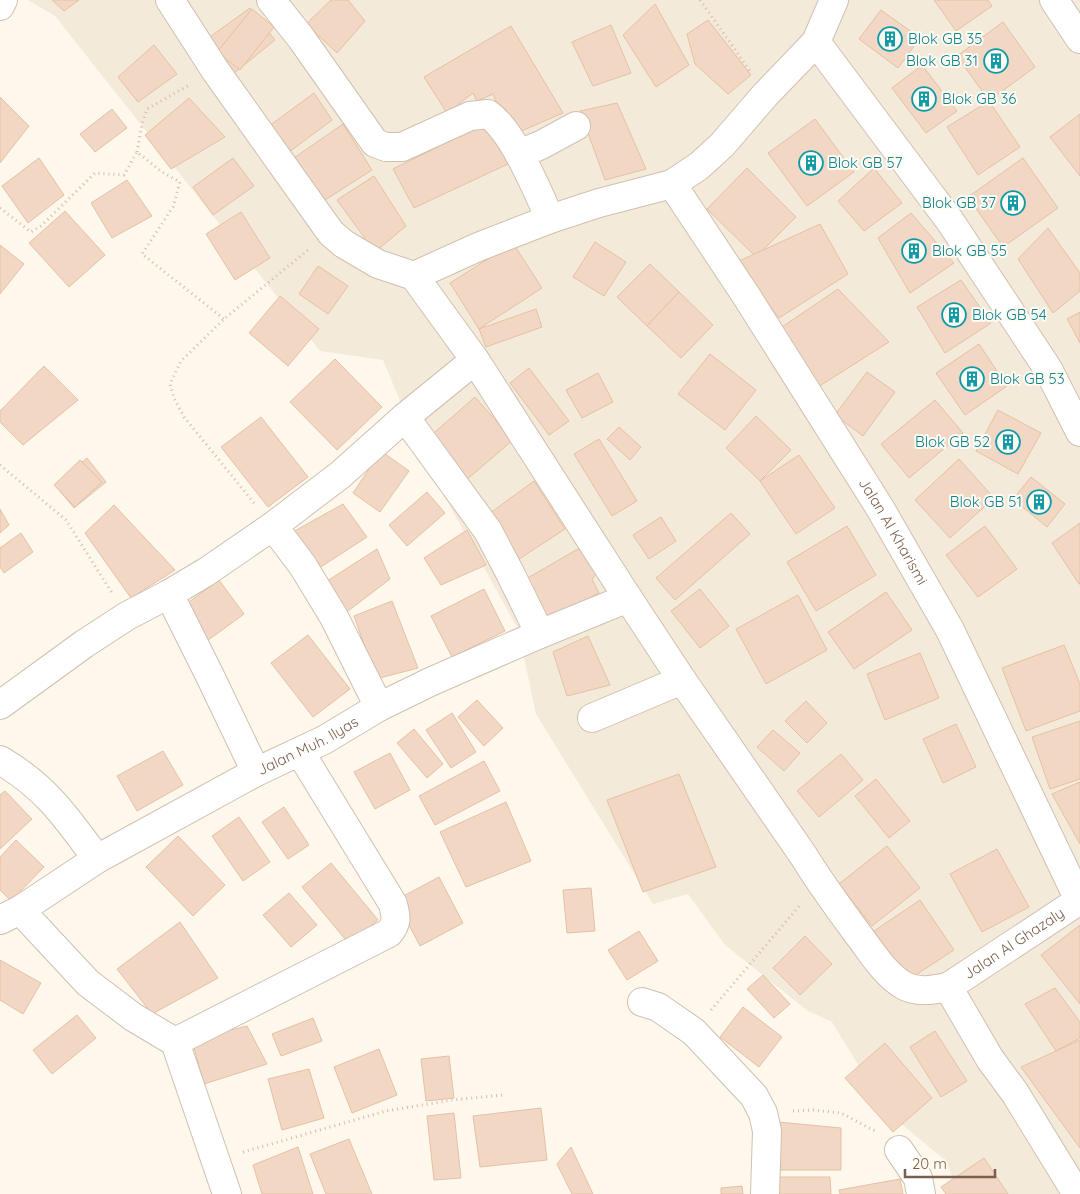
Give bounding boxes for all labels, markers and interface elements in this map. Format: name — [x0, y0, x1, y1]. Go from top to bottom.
building icon: Blok GB 35 — [877, 26, 903, 52]
place label: Blok GB 35 — [908, 29, 983, 48]
building icon: Blok GB 31 — [983, 48, 1009, 74]
place label: Blok GB 31 — [906, 51, 978, 70]
building icon: Blok GB 36 — [911, 86, 937, 112]
place label: Blok GB 36 — [942, 89, 1016, 108]
building icon: Blok GB 57 — [798, 150, 824, 176]
place label: Blok GB 57 — [828, 153, 903, 172]
building icon: Blok GB 37 — [1000, 190, 1026, 216]
place label: Blok GB 37 — [922, 193, 996, 212]
building icon: Blok GB 55 — [901, 238, 927, 264]
place label: Blok GB 55 — [932, 241, 1007, 260]
building icon: Blok GB 54 — [941, 302, 967, 328]
place label: Blok GB 54 — [972, 305, 1047, 324]
building icon: Blok GB 53 — [959, 366, 985, 392]
place label: Blok GB 53 — [990, 369, 1065, 388]
building icon: Blok GB 52 — [995, 429, 1021, 455]
place label: Blok GB 52 — [915, 432, 990, 451]
street label: Jalan Al Kharismi — [854, 474, 932, 588]
building icon: Blok GB 51 — [1026, 489, 1052, 515]
place label: Blok GB 51 — [950, 492, 1022, 511]
street label: Jalan Muh. Ilyas — [254, 712, 362, 779]
street label: Jalan Al Ghazaly — [960, 903, 1068, 983]
scale bar — [905, 1146, 995, 1178]
text: 20 m — [912, 1154, 947, 1173]

